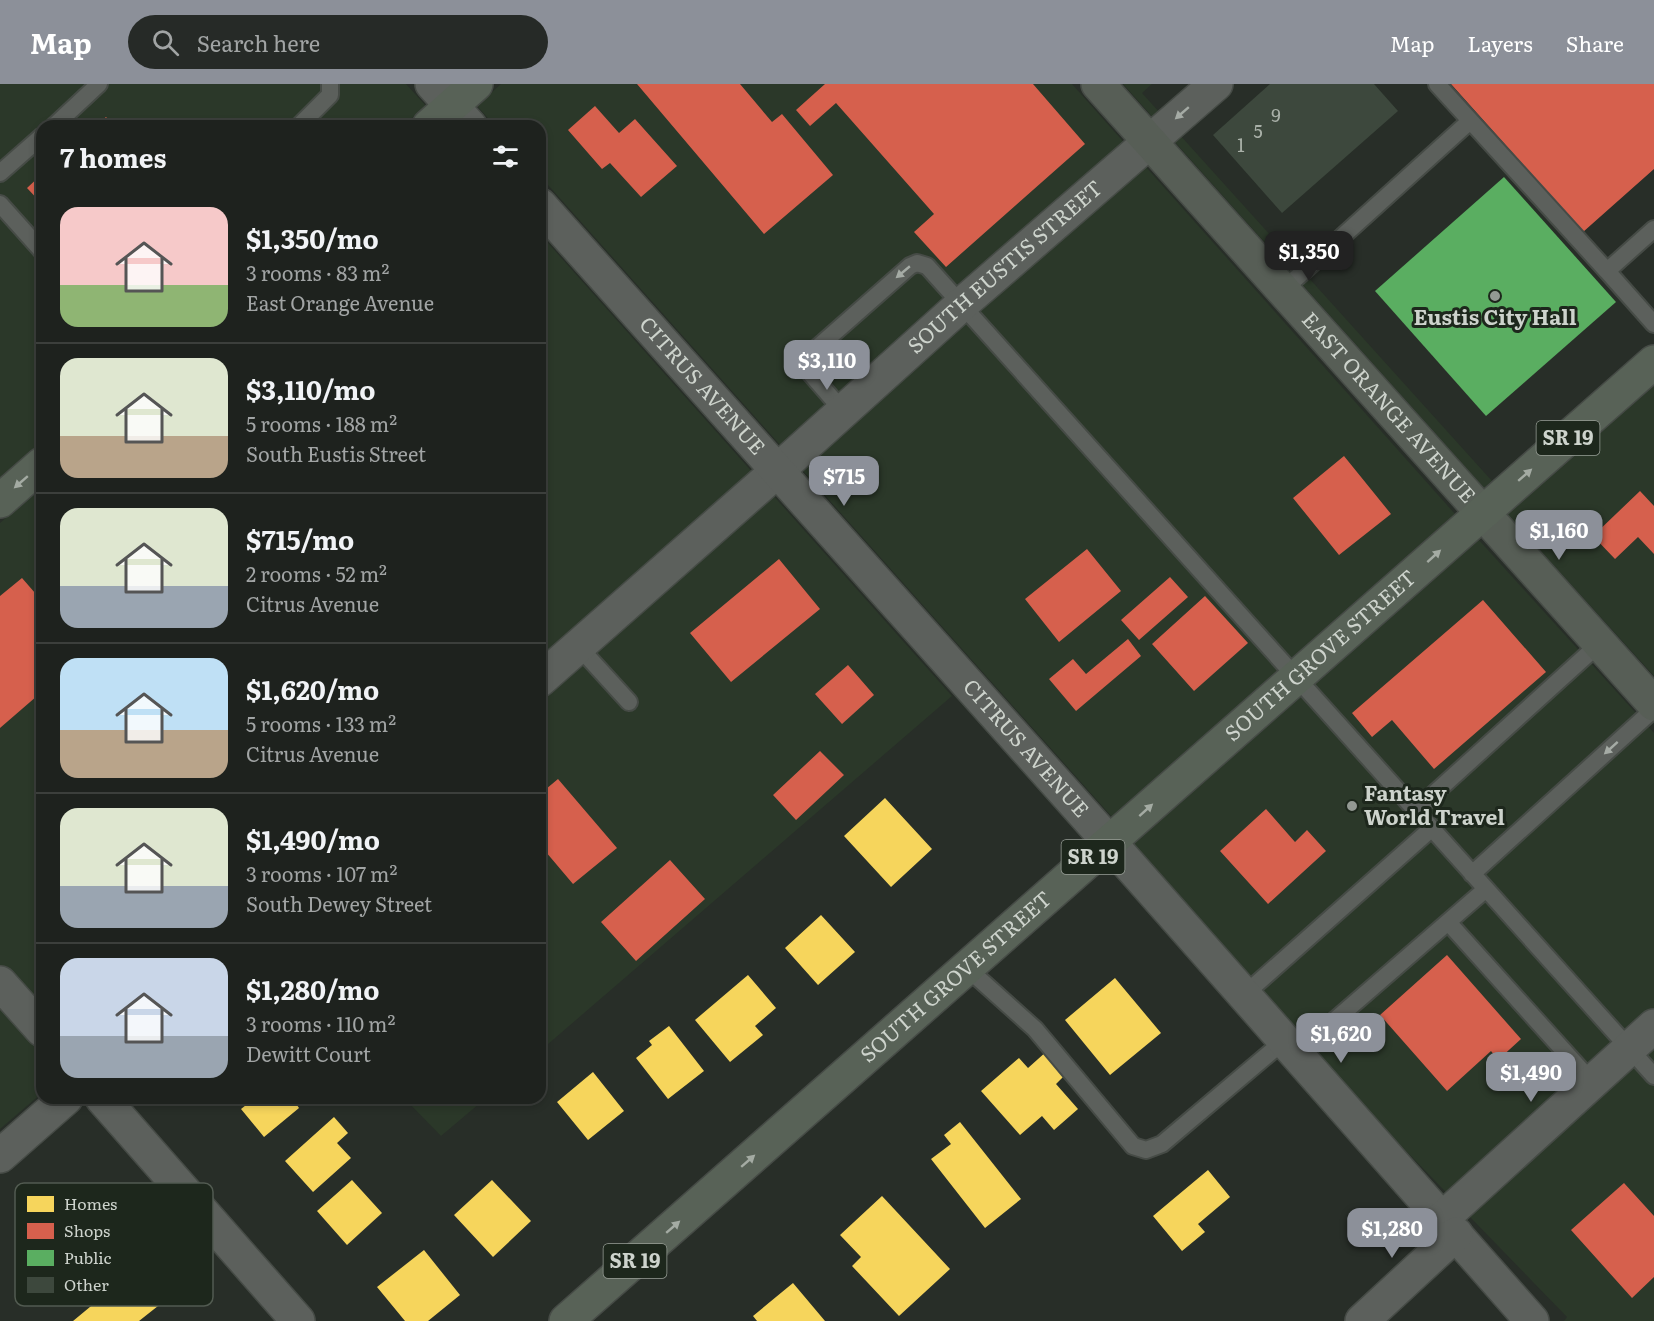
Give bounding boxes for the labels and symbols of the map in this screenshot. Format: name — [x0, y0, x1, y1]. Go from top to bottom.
house number: 9 — [1271, 101, 1281, 128]
one-way arrow — [1175, 106, 1190, 120]
house number: 5 — [1253, 117, 1263, 144]
house number: 1 — [1237, 131, 1245, 158]
street label: SOUTH EUSTIS STREET — [899, 171, 1108, 359]
pin: $1,350 — [1260, 231, 1358, 282]
one-way arrow — [896, 265, 911, 278]
marker: Eustis City Hall — [1488, 289, 1502, 303]
place label: Eustis City Hall — [1413, 300, 1577, 331]
street label: EAST ORANGE AVENUE — [1296, 304, 1485, 509]
street label: CITRUS AVENUE — [633, 308, 774, 461]
pin: $3,110 — [778, 340, 876, 391]
road number: SR 19 — [1536, 421, 1600, 455]
pin: $715 — [808, 456, 880, 507]
one-way arrow — [1517, 469, 1532, 482]
one-way arrow — [13, 476, 29, 489]
pin: $1,160 — [1510, 510, 1608, 561]
one-way arrow — [1426, 549, 1441, 563]
street label: SOUTH GROVE STREET — [1216, 561, 1422, 747]
street label: CITRUS AVENUE — [957, 671, 1098, 823]
one-way arrow — [1604, 741, 1619, 754]
place label: Fantasy World Travel — [1364, 776, 1505, 831]
marker: Fantasy World Travel — [1345, 799, 1359, 813]
one-way arrow — [1138, 804, 1153, 817]
road number: SR 19 — [1062, 840, 1124, 874]
street label: SOUTH GROVE STREET — [852, 882, 1057, 1068]
pin: $1,620 — [1292, 1013, 1390, 1064]
pin: $1,490 — [1482, 1052, 1580, 1103]
one-way arrow — [740, 1155, 755, 1168]
legend — [15, 1183, 213, 1306]
text: Homes — [64, 1191, 117, 1215]
pin: $1,280 — [1343, 1208, 1441, 1259]
text: Shops — [64, 1218, 110, 1242]
one-way arrow — [665, 1221, 680, 1234]
road number: SR 19 — [604, 1244, 666, 1278]
text: Public — [64, 1245, 112, 1269]
text: Other — [64, 1272, 109, 1296]

